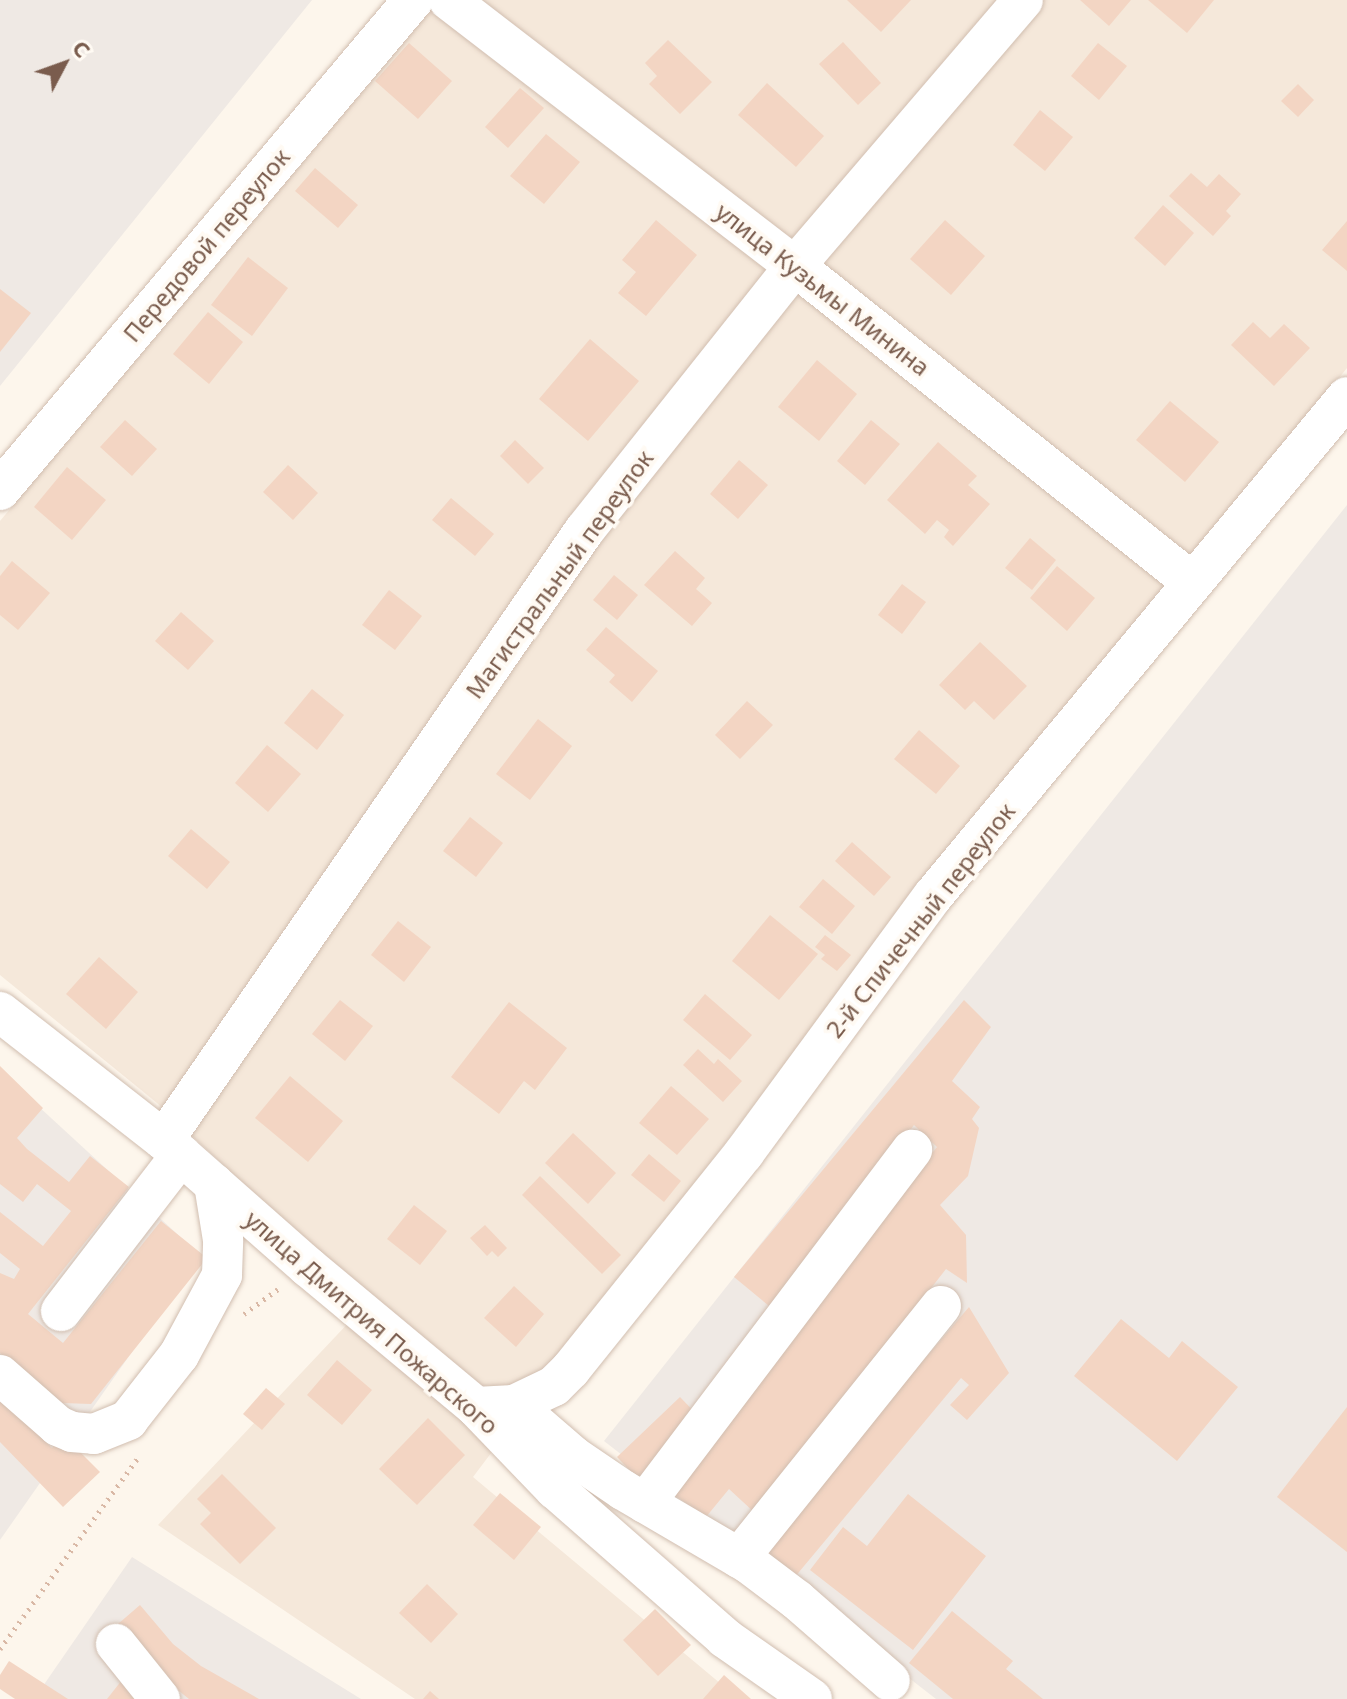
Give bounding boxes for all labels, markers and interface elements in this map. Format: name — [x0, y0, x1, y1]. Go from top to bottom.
north arrow — [24, 24, 104, 104]
text: С — [66, 33, 98, 63]
street label: Передовой переулок — [117, 143, 295, 347]
street label: улица Кузьмы Минина — [710, 197, 936, 381]
street label: Магистральный переулок — [459, 444, 659, 704]
street label: 2-й Спичечный переулок — [819, 797, 1021, 1043]
street label: улица Дмитрия Пожарского — [240, 1204, 504, 1440]

